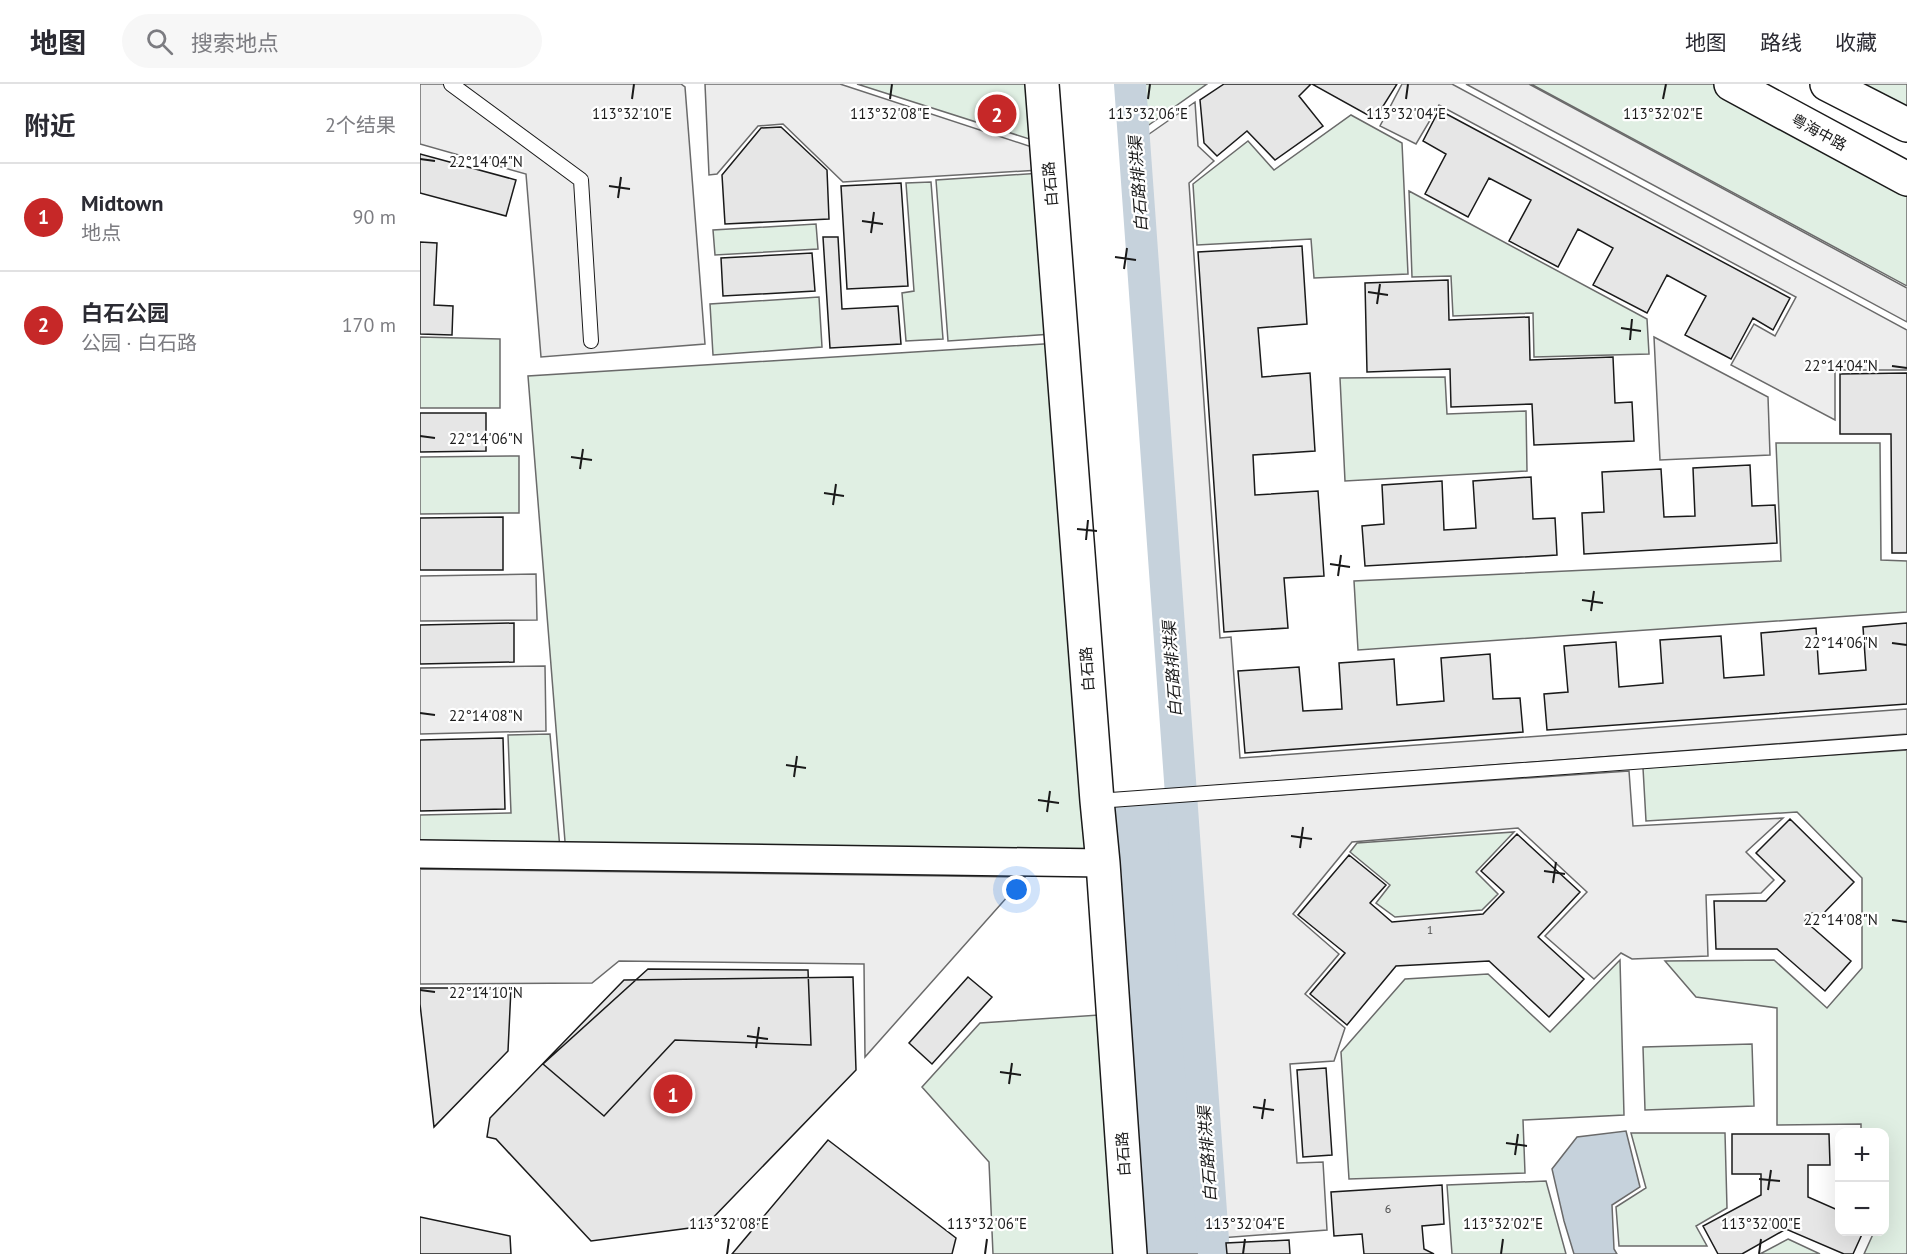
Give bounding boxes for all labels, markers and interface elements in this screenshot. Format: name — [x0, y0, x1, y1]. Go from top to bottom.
search box — [122, 14, 542, 68]
text: 地图 — [30, 24, 86, 61]
icon: search — [143, 25, 176, 58]
text: 搜索地点 — [191, 29, 279, 57]
text: 地图 — [1685, 29, 1727, 56]
text: 路线 — [1760, 29, 1802, 56]
text: 收藏 — [1835, 29, 1877, 56]
pin: 2 — [978, 92, 1016, 136]
text: 113°32'10"E — [592, 104, 672, 123]
text: 113°32'08"E — [850, 104, 930, 123]
text: 113°32'06"E — [1108, 104, 1188, 123]
text: 113°32'04"E — [1366, 104, 1446, 123]
text: 113°32'02"E — [1623, 104, 1703, 123]
text: 附近 — [24, 109, 76, 142]
street label: 粤海中路 — [1788, 110, 1850, 154]
text: 2个结果 — [325, 112, 396, 138]
water label: 白石路排洪渠 — [1125, 133, 1151, 233]
text: 22°14'04"N — [449, 152, 523, 171]
street label: 白石路 — [1039, 161, 1061, 207]
text: Midtown — [81, 189, 163, 217]
text: 1 — [38, 204, 49, 230]
text: 90 m — [353, 204, 396, 230]
text: 地点 — [81, 220, 121, 246]
text: 白石公园 — [81, 299, 169, 327]
text: 2 — [38, 312, 49, 338]
text: 170 m — [342, 312, 396, 338]
text: 公园 · 白石路 — [81, 330, 197, 356]
text: 22°14'04"N — [1804, 356, 1878, 375]
text: 22°14'06"N — [449, 429, 523, 448]
water label: 白石路排洪渠 — [1159, 618, 1185, 718]
text: 22°14'06"N — [1804, 633, 1878, 652]
street label: 白石路 — [1076, 646, 1098, 692]
text: 22°14'08"N — [449, 706, 523, 725]
your location — [1002, 875, 1031, 904]
text: 22°14'08"N — [1804, 910, 1878, 929]
house number: 1 — [1427, 922, 1433, 937]
text: 22°14'10"N — [449, 983, 523, 1002]
pin: 1 — [654, 1072, 692, 1116]
water label: 白石路排洪渠 — [1194, 1103, 1220, 1203]
map controls — [1835, 1128, 1889, 1236]
button: + — [1835, 1128, 1889, 1182]
street label: 白石路 — [1112, 1131, 1134, 1177]
button: − — [1835, 1182, 1889, 1236]
house number: 6 — [1385, 1201, 1391, 1216]
text: 113°32'08"E — [689, 1214, 769, 1233]
text: 113°32'06"E — [947, 1214, 1027, 1233]
text: 113°32'04"E — [1205, 1214, 1285, 1233]
text: 113°32'02"E — [1463, 1214, 1543, 1233]
text: 113°32'00"E — [1721, 1214, 1801, 1233]

